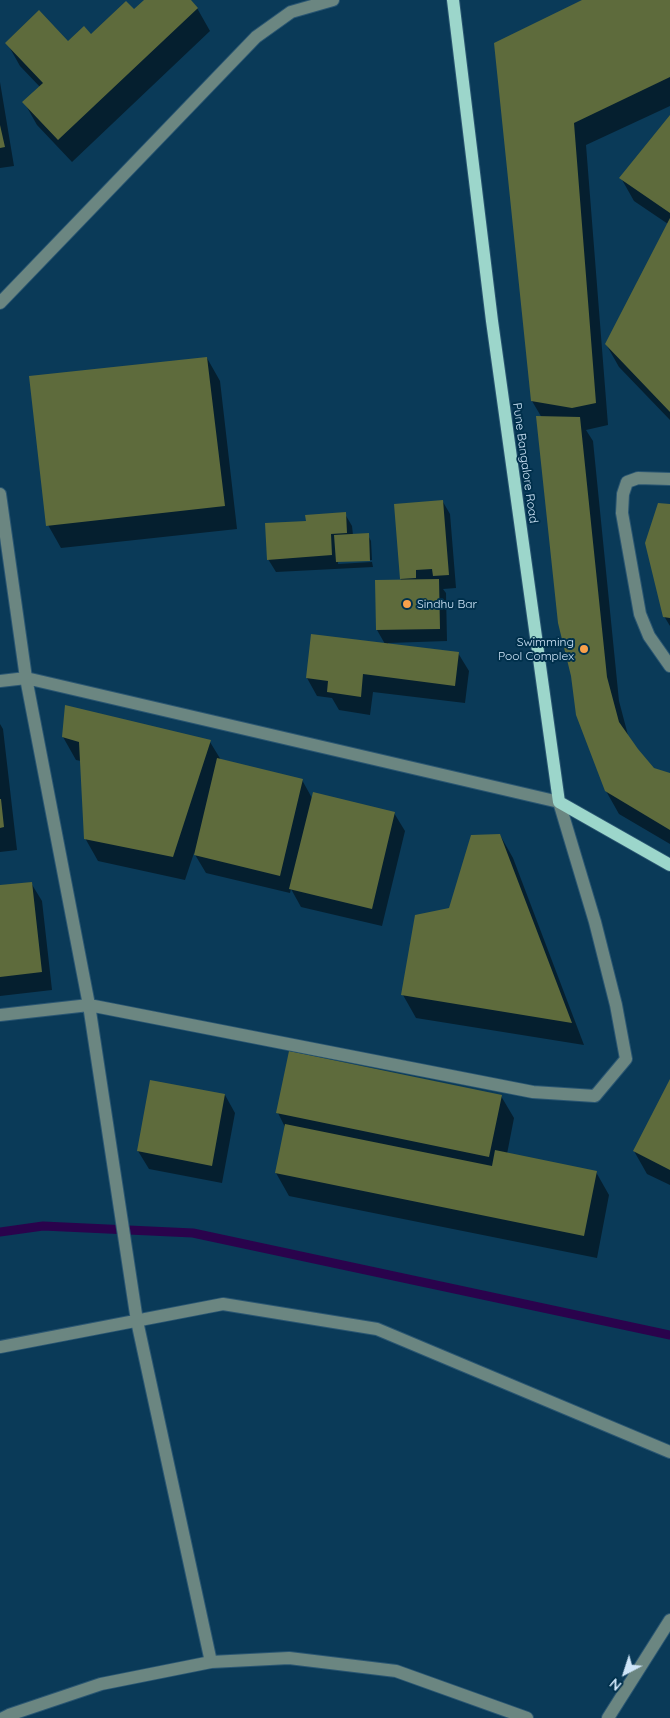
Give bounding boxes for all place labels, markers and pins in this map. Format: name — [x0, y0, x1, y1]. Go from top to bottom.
place label: Sindhu Bar — [417, 597, 477, 611]
marker: Sindhu Bar — [401, 598, 413, 610]
place label: Swimming Pool Complex — [498, 635, 574, 663]
marker: Swimming Pool Complex — [578, 643, 590, 655]

